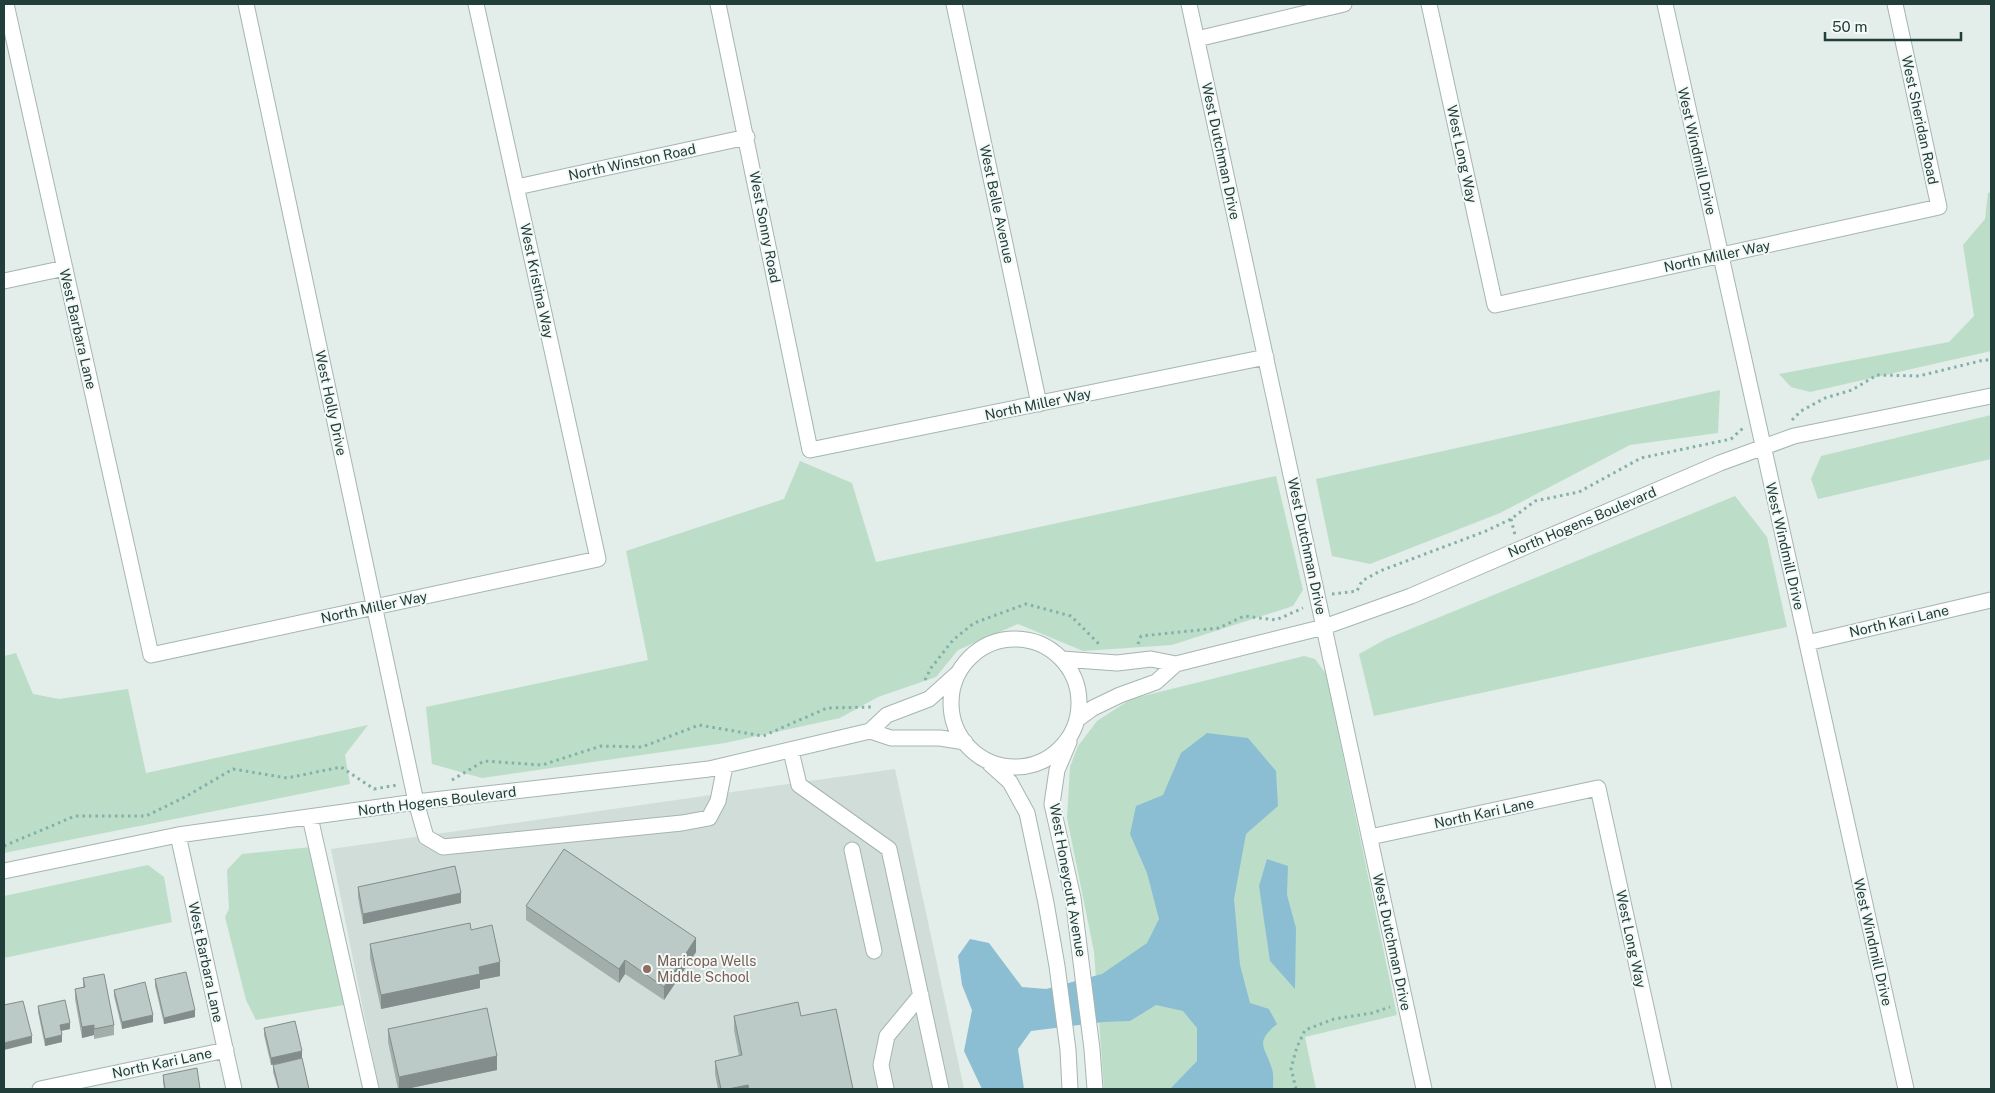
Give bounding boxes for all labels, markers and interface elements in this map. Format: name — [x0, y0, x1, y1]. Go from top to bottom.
scale bar — [1825, 10, 1961, 42]
text: 50 m — [1832, 18, 1867, 35]
street label: West Sheridan Road — [1899, 54, 1941, 186]
street label: West Dutchman Drive — [1199, 81, 1243, 221]
street label: West Windmill Drive — [1675, 86, 1719, 216]
street label: West Long Way — [1444, 104, 1480, 205]
street label: North Winston Road — [567, 141, 697, 183]
street label: West Belle Avenue — [977, 143, 1017, 265]
street label: West Sonny Road — [746, 170, 784, 284]
street label: West Kristina Way — [517, 222, 557, 341]
street label: North Miller Way — [1662, 237, 1772, 275]
street label: West Barbara Lane — [56, 267, 100, 391]
street label: West Holly Drive — [312, 349, 350, 457]
street label: North Miller Way — [983, 385, 1093, 423]
street label: West Dutchman Drive — [1285, 476, 1329, 616]
street label: West Windmill Drive — [1763, 481, 1807, 611]
street label: North Hogens Boulevard — [1505, 483, 1659, 561]
street label: North Miller Way — [319, 588, 429, 626]
street label: North Kari Lane — [1848, 602, 1950, 640]
street label: North Hogens Boulevard — [357, 783, 517, 819]
street label: North Kari Lane — [1433, 795, 1535, 831]
street label: West Honeycutt Avenue — [1047, 802, 1089, 958]
street label: West Dutchman Drive — [1370, 872, 1414, 1012]
street label: West Windmill Drive — [1851, 877, 1895, 1007]
street label: West Long Way — [1613, 889, 1649, 990]
street label: West Barbara Lane — [185, 900, 227, 1024]
place label: Maricopa Wells Middle School — [657, 953, 756, 985]
marker: Maricopa Wells Middle School — [641, 963, 653, 975]
street label: North Kari Lane — [111, 1045, 213, 1081]

